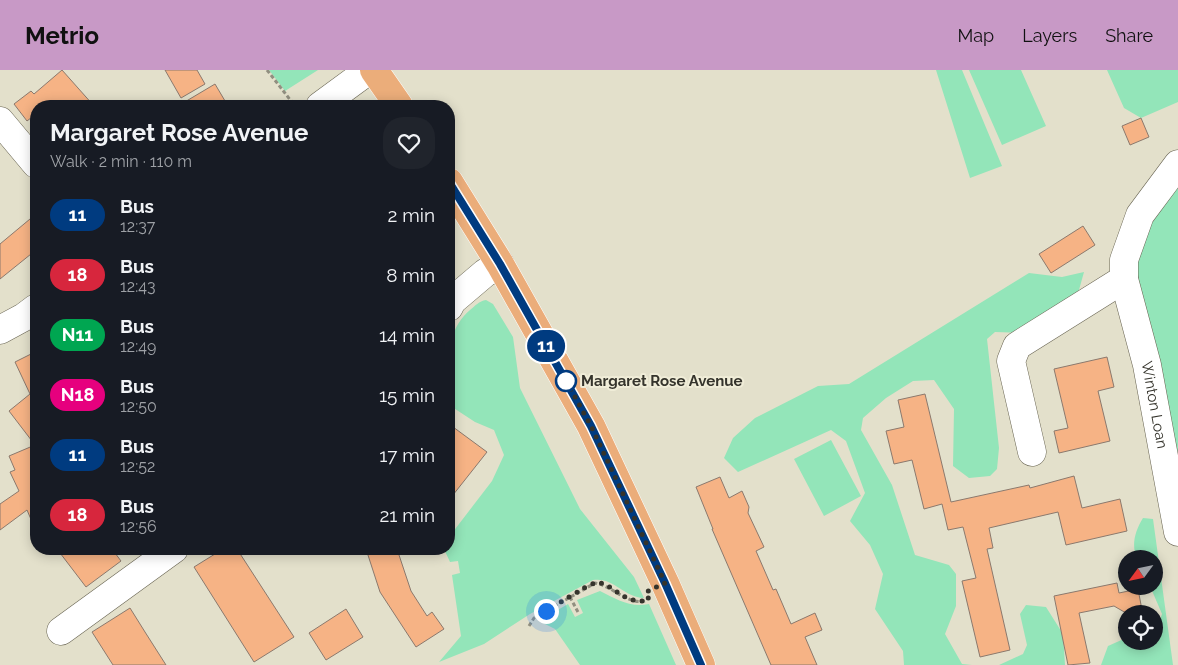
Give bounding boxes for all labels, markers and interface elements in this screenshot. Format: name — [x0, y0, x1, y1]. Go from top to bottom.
text: Metrio — [25, 21, 99, 50]
text: Map — [958, 25, 994, 46]
text: Layers — [1022, 25, 1077, 46]
text: Share — [1105, 25, 1153, 46]
button: heart — [383, 117, 435, 169]
text: Margaret Rose Avenue — [50, 118, 308, 147]
text: Walk · 2 min · 110 m — [50, 152, 192, 171]
text: Bus — [120, 195, 154, 217]
text: 11 — [69, 204, 86, 225]
text: 2 min — [388, 204, 435, 226]
text: 12:37 — [120, 217, 155, 236]
text: Bus — [120, 255, 154, 277]
text: 18 — [68, 264, 87, 285]
text: 8 min — [386, 264, 435, 286]
text: 12:43 — [120, 277, 155, 296]
text: Bus — [120, 315, 154, 337]
text: N11 — [62, 324, 93, 345]
text: 14 min — [379, 324, 435, 346]
line badge: 11 — [524, 330, 568, 362]
text: 11 — [537, 335, 555, 356]
text: 12:49 — [120, 337, 156, 356]
street label: Winton Loan — [1137, 360, 1171, 450]
marker: Margaret Rose Avenue — [555, 370, 577, 392]
place label: Margaret Rose Avenue — [581, 372, 743, 390]
text: Bus — [120, 375, 154, 397]
text: N18 — [61, 384, 94, 405]
text: 15 min — [379, 384, 435, 406]
text: 12:50 — [120, 397, 157, 416]
text: Bus — [120, 435, 154, 457]
text: 11 — [69, 444, 86, 465]
text: 17 min — [379, 444, 435, 466]
text: 12:52 — [120, 457, 155, 476]
text: Bus — [120, 495, 154, 517]
text: 18 — [68, 504, 87, 525]
text: 21 min — [379, 504, 435, 526]
text: 12:56 — [120, 517, 157, 536]
north arrow — [1118, 550, 1162, 595]
map controls — [1118, 550, 1163, 650]
your location — [534, 599, 559, 624]
button: locate — [1118, 605, 1163, 650]

